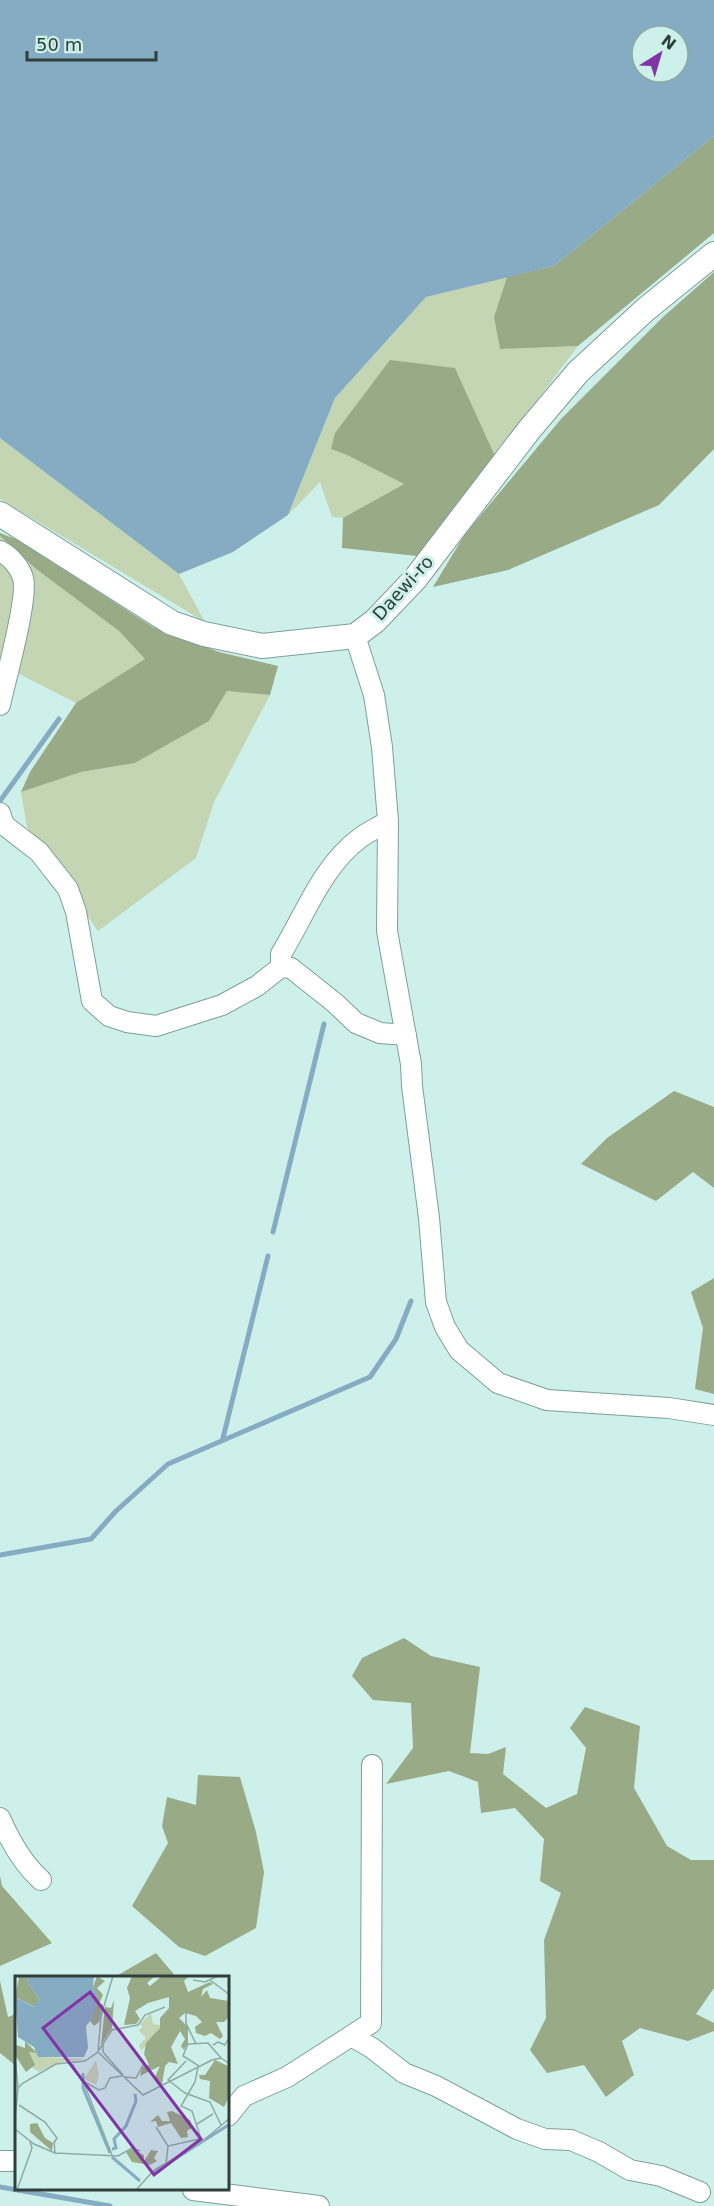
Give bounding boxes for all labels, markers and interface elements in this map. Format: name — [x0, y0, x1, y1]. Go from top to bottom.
scale bar — [27, 24, 156, 62]
north arrow — [630, 24, 690, 84]
text: N — [658, 31, 680, 54]
text: 50 m — [36, 34, 82, 55]
street label: Daewi-ro — [368, 551, 437, 624]
inset map — [15, 1976, 230, 2191]

